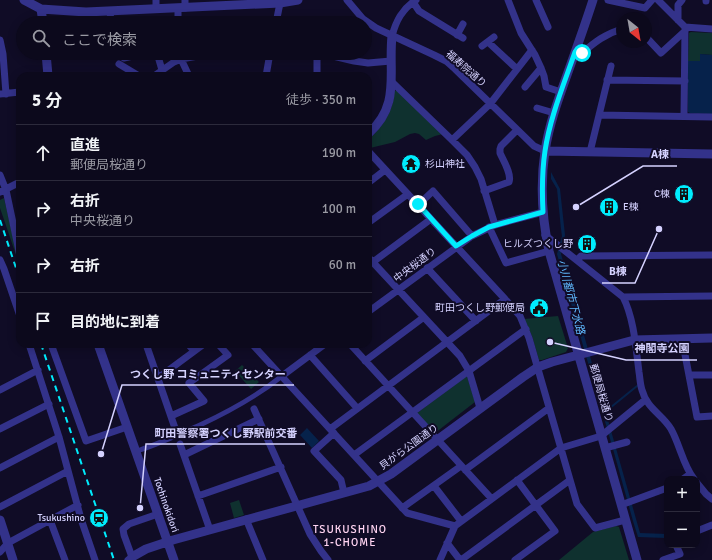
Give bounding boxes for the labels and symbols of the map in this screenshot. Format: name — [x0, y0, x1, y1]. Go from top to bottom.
north arrow — [616, 12, 652, 48]
route start — [573, 44, 591, 62]
street label: 福寿院通り — [443, 48, 489, 90]
callout: A棟 — [643, 143, 677, 166]
text: A棟 — [651, 148, 669, 161]
temple icon: 杉山神社 — [400, 153, 422, 175]
place label: 杉山神社 — [425, 158, 465, 170]
building icon: C棟 — [673, 183, 695, 205]
place label: C棟 — [654, 188, 670, 200]
route end — [409, 195, 427, 213]
building icon: E棟 — [598, 196, 620, 218]
place label: E棟 — [623, 201, 639, 213]
building icon: ヒルズつくし野 — [576, 233, 598, 255]
place label: ヒルズつくし野 — [503, 238, 573, 250]
street label: 中央桜通り — [391, 245, 439, 285]
water label: 小川都市下水路 — [555, 258, 588, 337]
callout: B棟 — [602, 260, 635, 283]
text: B棟 — [609, 265, 627, 278]
public building icon: 町田つくし野郵便局 — [528, 297, 550, 319]
place label: 町田つくし野郵便局 — [435, 302, 525, 314]
callout: 神閣寺公園 — [626, 337, 697, 360]
text: 神閣寺公園 — [635, 342, 690, 355]
callout: つくし野 コミュニティセンター — [122, 362, 294, 385]
street label: 郵便局桜通り — [587, 363, 615, 423]
text: つくし野 コミュニティセンター — [130, 368, 286, 381]
callout: 町田警察署つくし野駅前交番 — [146, 421, 305, 444]
street label: 貝がら公園通り — [377, 422, 441, 472]
text: 町田警察署つくし野駅前交番 — [155, 427, 298, 440]
street label: Tochinokidori — [151, 476, 181, 534]
station icon: Tsukushino — [88, 507, 110, 529]
place label: Tsukushino — [37, 512, 85, 524]
district label: TSUKUSHINO 1-CHOME — [313, 523, 387, 549]

